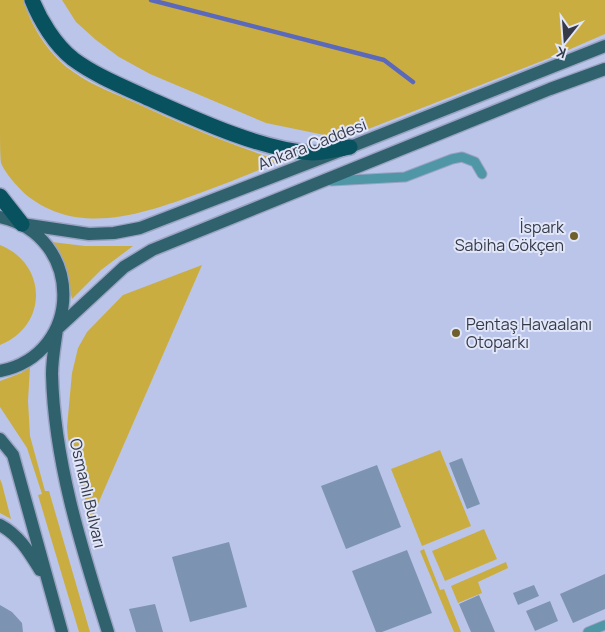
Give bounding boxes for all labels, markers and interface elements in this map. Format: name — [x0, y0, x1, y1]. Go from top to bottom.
north arrow — [540, 15, 590, 65]
text: K — [553, 42, 568, 63]
street label: Ankara Caddesi — [254, 113, 370, 175]
place label: İspark Sabiha Gökçen — [455, 216, 565, 256]
marker: İspark Sabiha Gökçen — [568, 230, 580, 242]
place label: Pentaş Havaalanı Otoparkı — [466, 313, 592, 353]
marker: Pentaş Havaalanı Otoparkı — [450, 327, 462, 339]
street label: Osmanlı Bulvarı — [65, 436, 111, 550]

